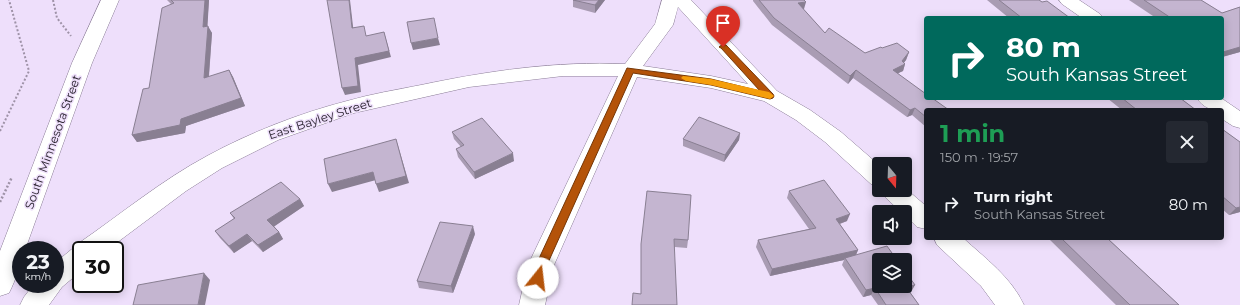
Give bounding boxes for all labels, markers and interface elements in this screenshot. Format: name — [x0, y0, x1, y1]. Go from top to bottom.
pin — [706, 6, 740, 47]
icon: arrive — [712, 12, 734, 34]
text: 80 m — [1006, 30, 1081, 64]
icon: right — [940, 32, 992, 84]
text: South Kansas Street — [1006, 64, 1187, 86]
street label: South Minnesota Street — [21, 73, 84, 211]
street label: East Bayley Street — [266, 95, 373, 142]
text: 1 min — [940, 119, 1005, 148]
button: close — [1166, 121, 1208, 163]
text: 150 m · 19:57 — [940, 149, 1018, 165]
north arrow — [872, 157, 912, 197]
map controls — [872, 157, 912, 293]
text: Turn right — [974, 187, 1053, 206]
icon: right — [940, 193, 962, 215]
text: 80 m — [1169, 195, 1208, 214]
button: sound — [872, 205, 912, 245]
text: South Kansas Street — [974, 206, 1105, 222]
speed limit sign: 30 — [72, 241, 124, 293]
text: 23 — [26, 250, 50, 274]
button: layers — [872, 253, 912, 293]
position arrow — [517, 257, 559, 299]
text: km/h — [25, 270, 51, 283]

